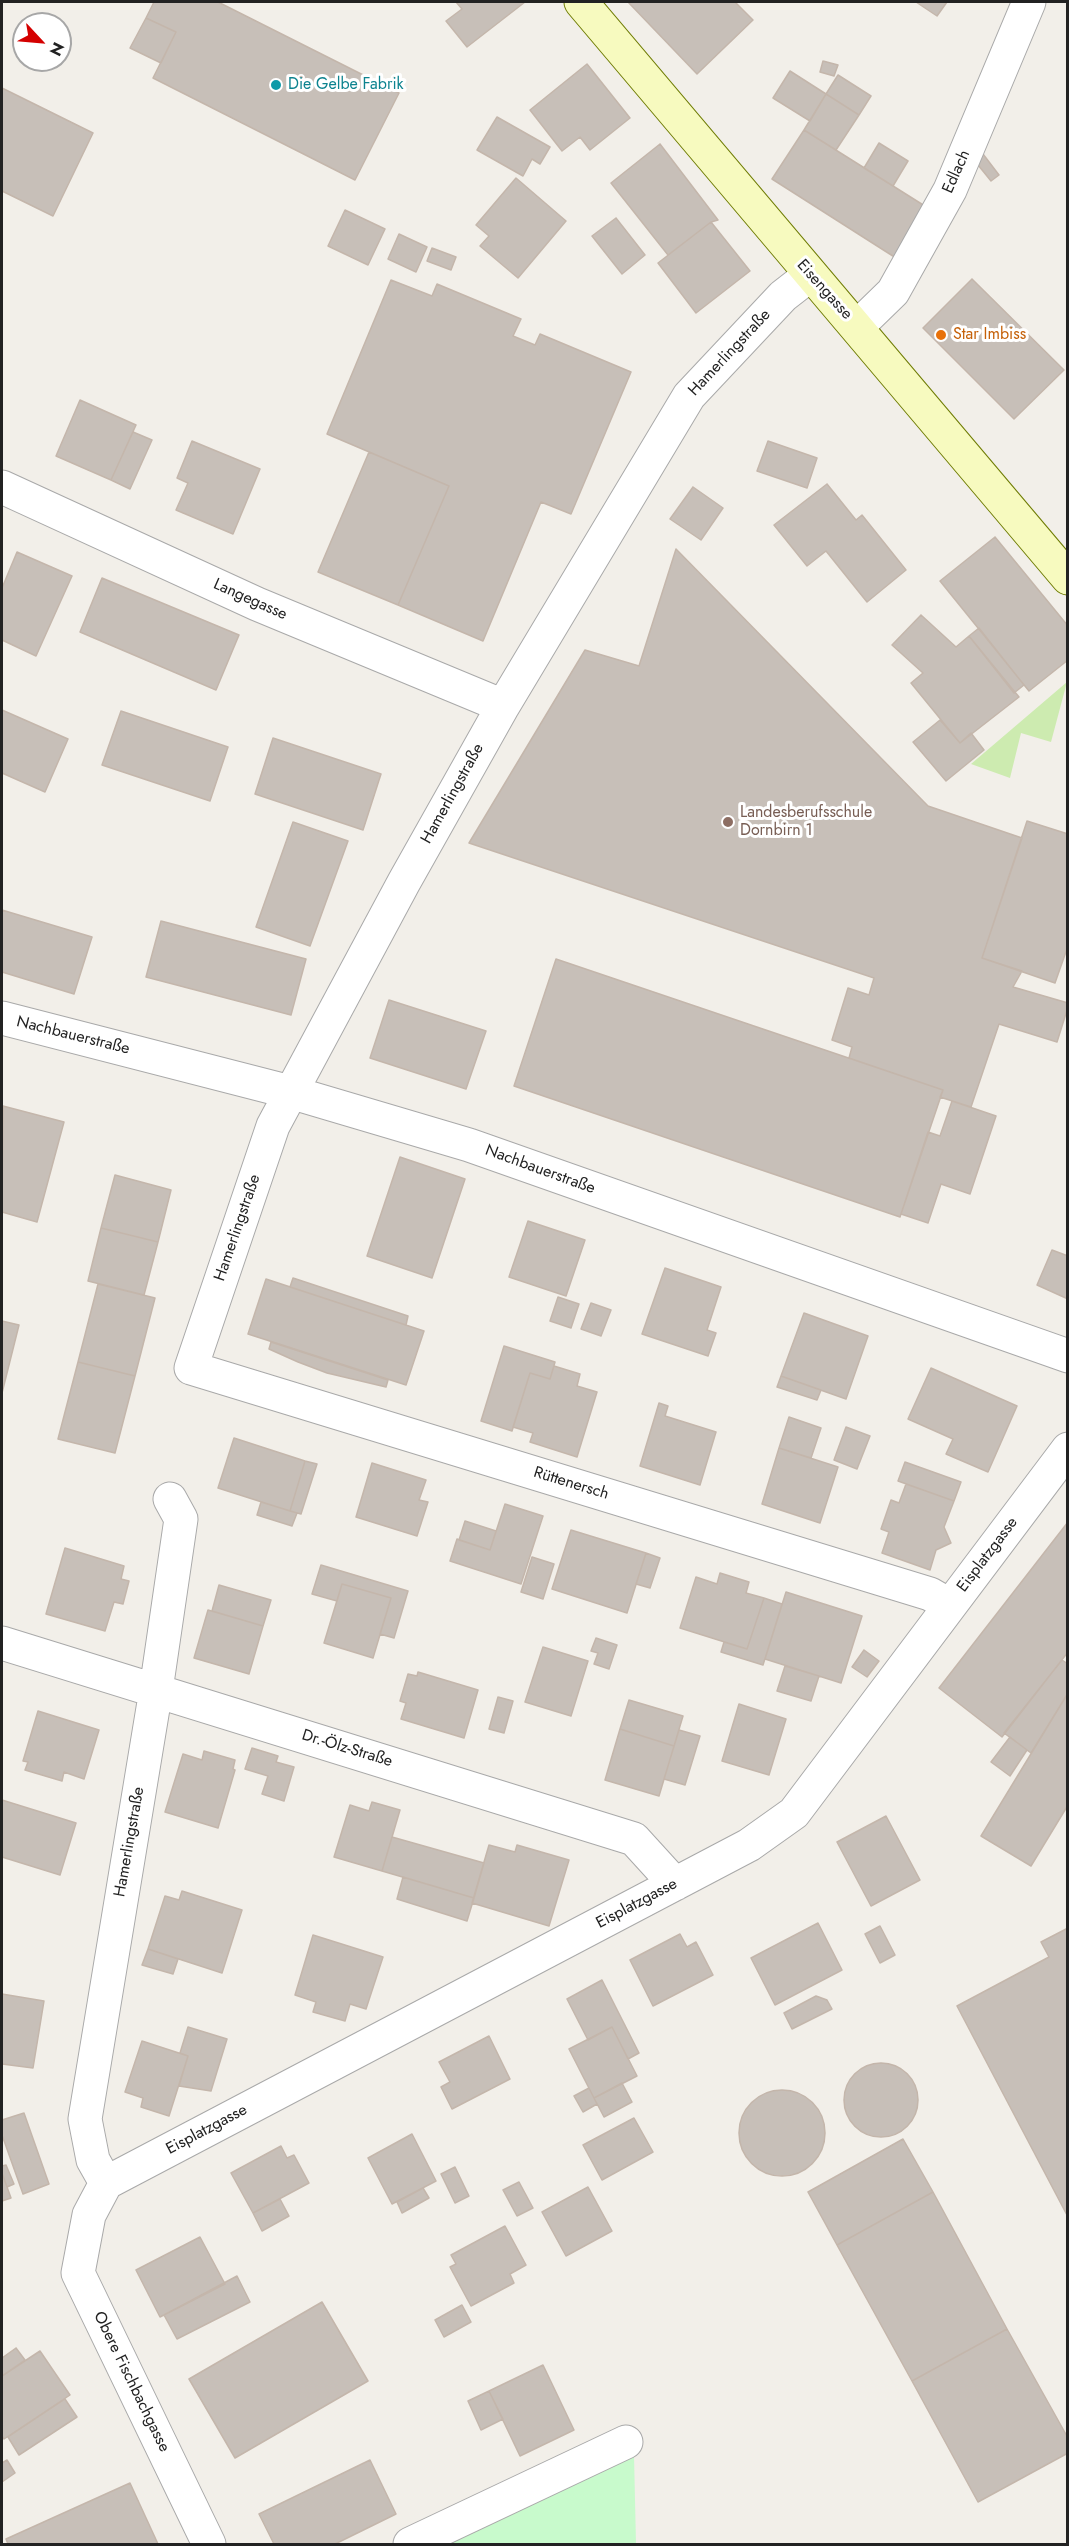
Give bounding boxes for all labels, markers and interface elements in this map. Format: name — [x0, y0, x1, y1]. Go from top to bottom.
north arrow — [12, 12, 72, 72]
text: N — [44, 38, 70, 60]
place label: Die Gelbe Fabrik — [288, 75, 404, 95]
marker: Die Gelbe Fabrik — [269, 78, 283, 92]
street label: Edlach — [939, 147, 975, 197]
street label: Eisengasse — [792, 256, 856, 324]
street label: Hamerlingstraße — [685, 306, 775, 400]
place label: Star Imbiss — [953, 325, 1026, 345]
marker: Star Imbiss — [934, 328, 948, 342]
street label: Langegasse — [210, 575, 290, 625]
street label: Hamerlingstraße — [418, 741, 488, 847]
place label: Landesberufsschule Dornbirn 1 — [740, 803, 872, 841]
marker: Landesberufsschule Dornbirn 1 — [721, 815, 735, 829]
street label: Nachbauerstraße — [14, 1013, 132, 1059]
street label: Nachbauerstraße — [482, 1141, 598, 1199]
street label: Hamerlingstraße — [211, 1172, 265, 1284]
street label: Rüttenersch — [531, 1463, 611, 1505]
street label: Eisplatzgasse — [954, 1514, 1022, 1596]
street label: Dr.-Ölz-Straße — [299, 1726, 395, 1772]
street label: Hamerlingstraße — [111, 1785, 149, 1899]
street label: Eisplatzgasse — [593, 1875, 681, 1933]
street label: Eisplatzgasse — [163, 2101, 251, 2159]
street label: Obere Fischbachgasse — [89, 2309, 173, 2455]

